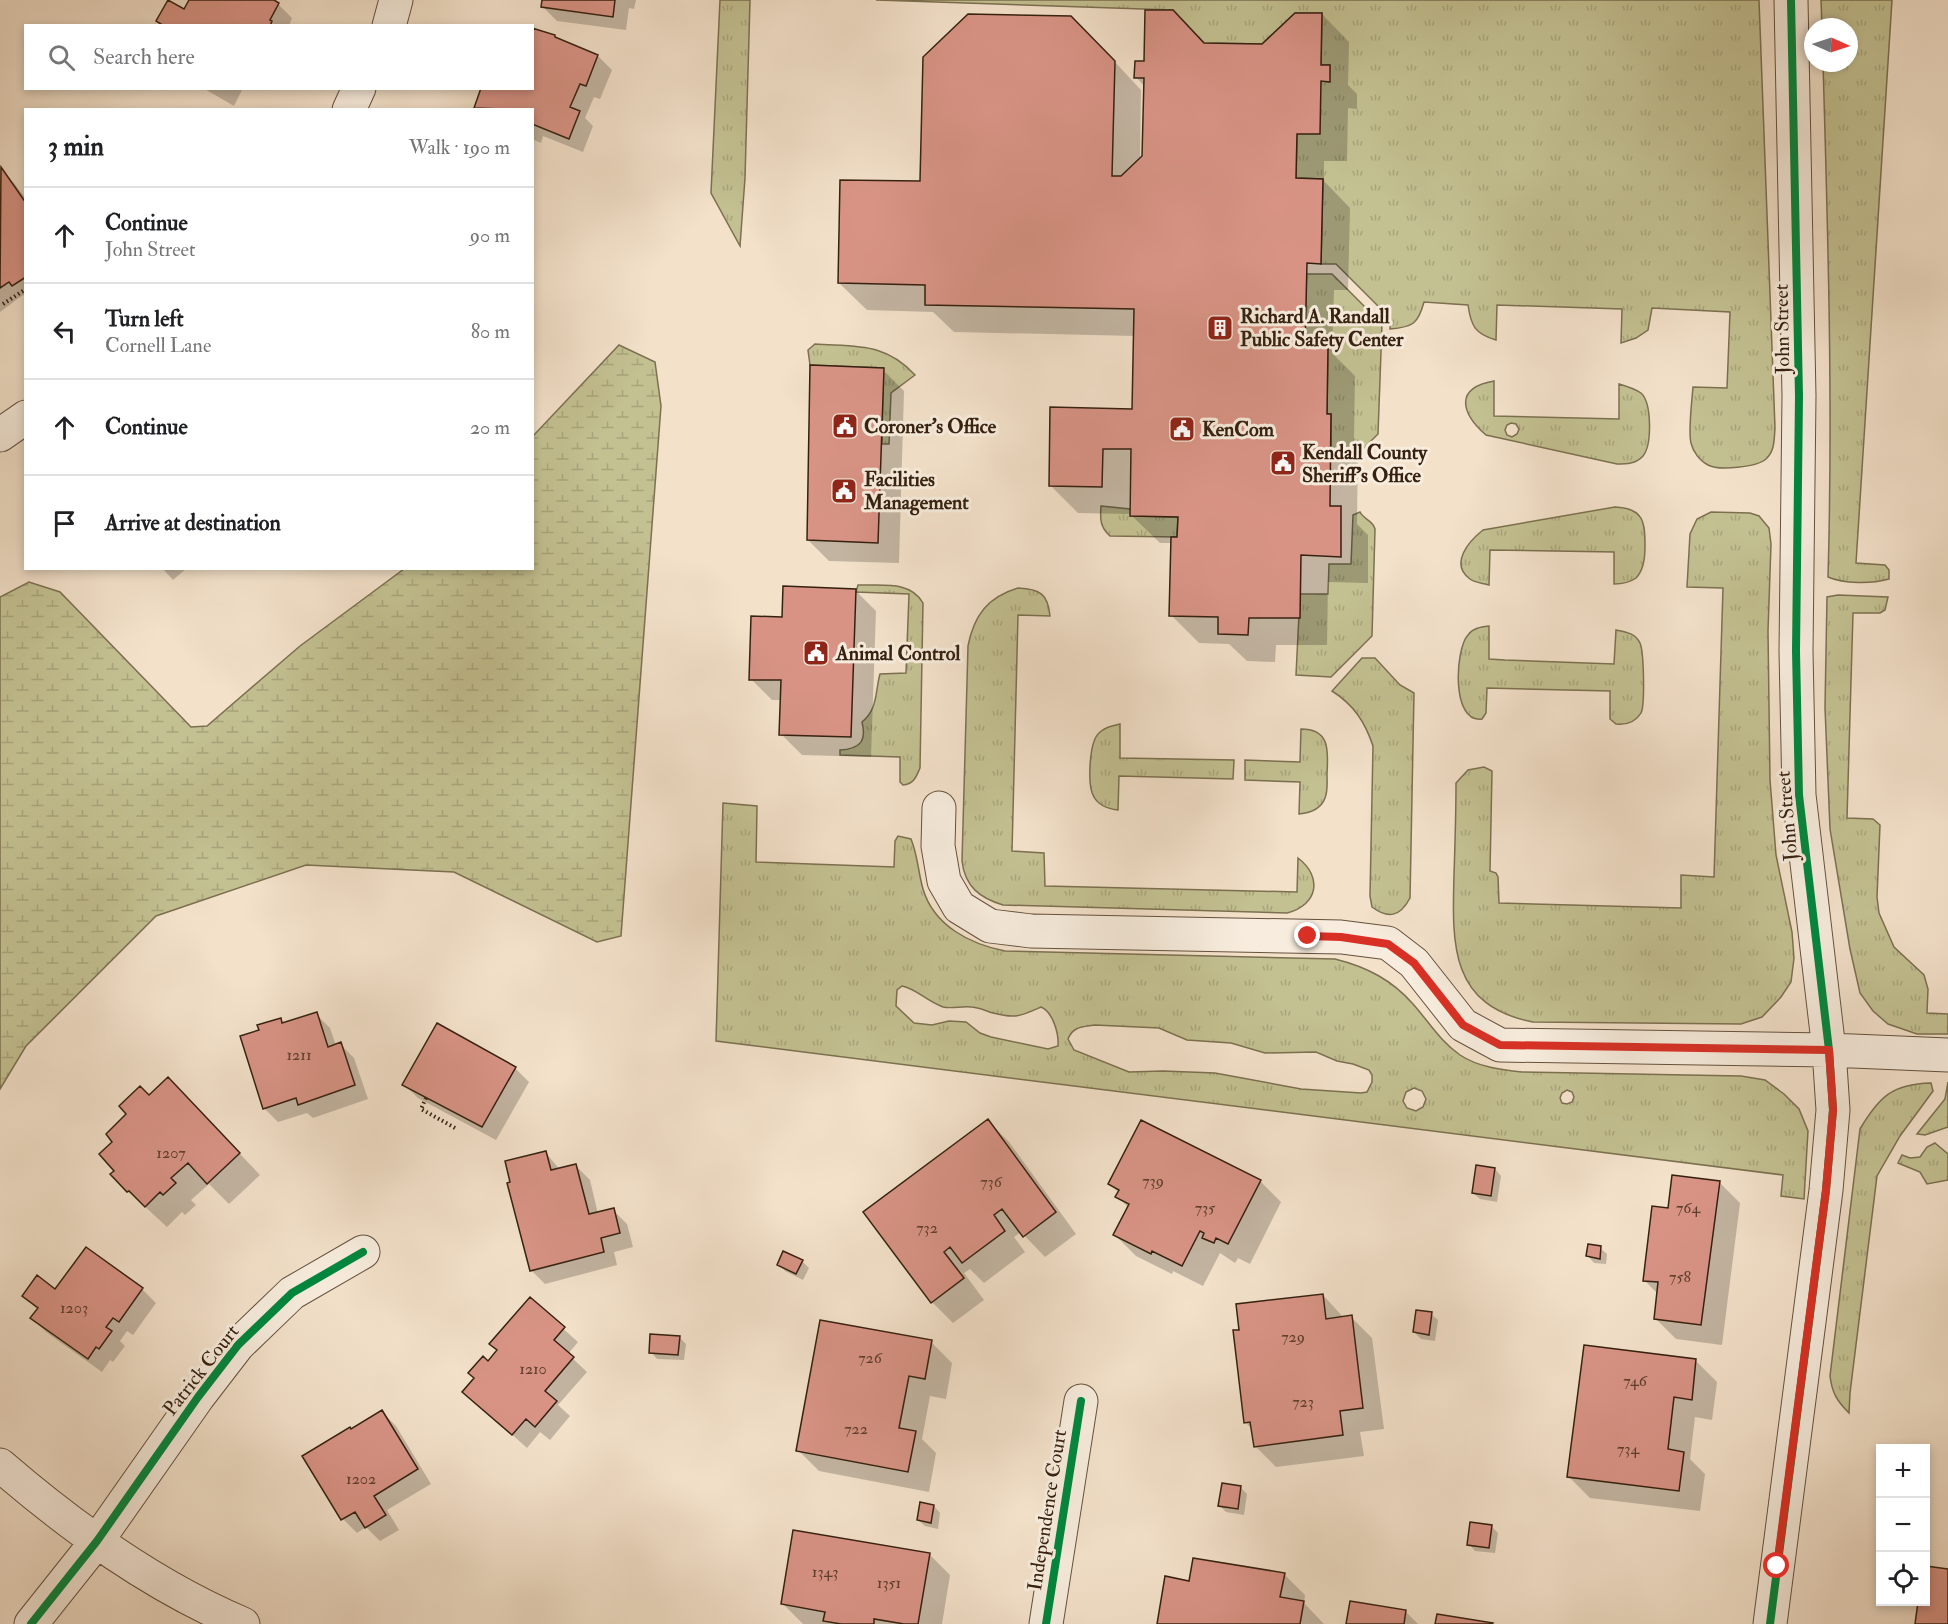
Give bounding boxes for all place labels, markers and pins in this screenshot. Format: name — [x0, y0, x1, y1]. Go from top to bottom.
place label: Richard A. Randall Public Safety Center — [1240, 304, 1404, 353]
building icon: Richard A. Randall Public Safety Center — [1205, 313, 1235, 343]
public building icon: Coroner's Office — [830, 411, 860, 441]
place label: Coroner's Office — [864, 414, 997, 439]
public building icon: KenCom — [1167, 414, 1197, 444]
place label: KenCom — [1202, 417, 1275, 442]
place label: Kendall County Sheriff's Office — [1302, 440, 1428, 488]
public building icon: Kendall County Sheriff's Office — [1268, 448, 1298, 478]
place label: Facilities Management — [863, 467, 969, 516]
public building icon: Facilities Management — [829, 476, 859, 506]
public building icon: Animal Control — [801, 638, 831, 668]
place label: Animal Control — [835, 641, 961, 666]

